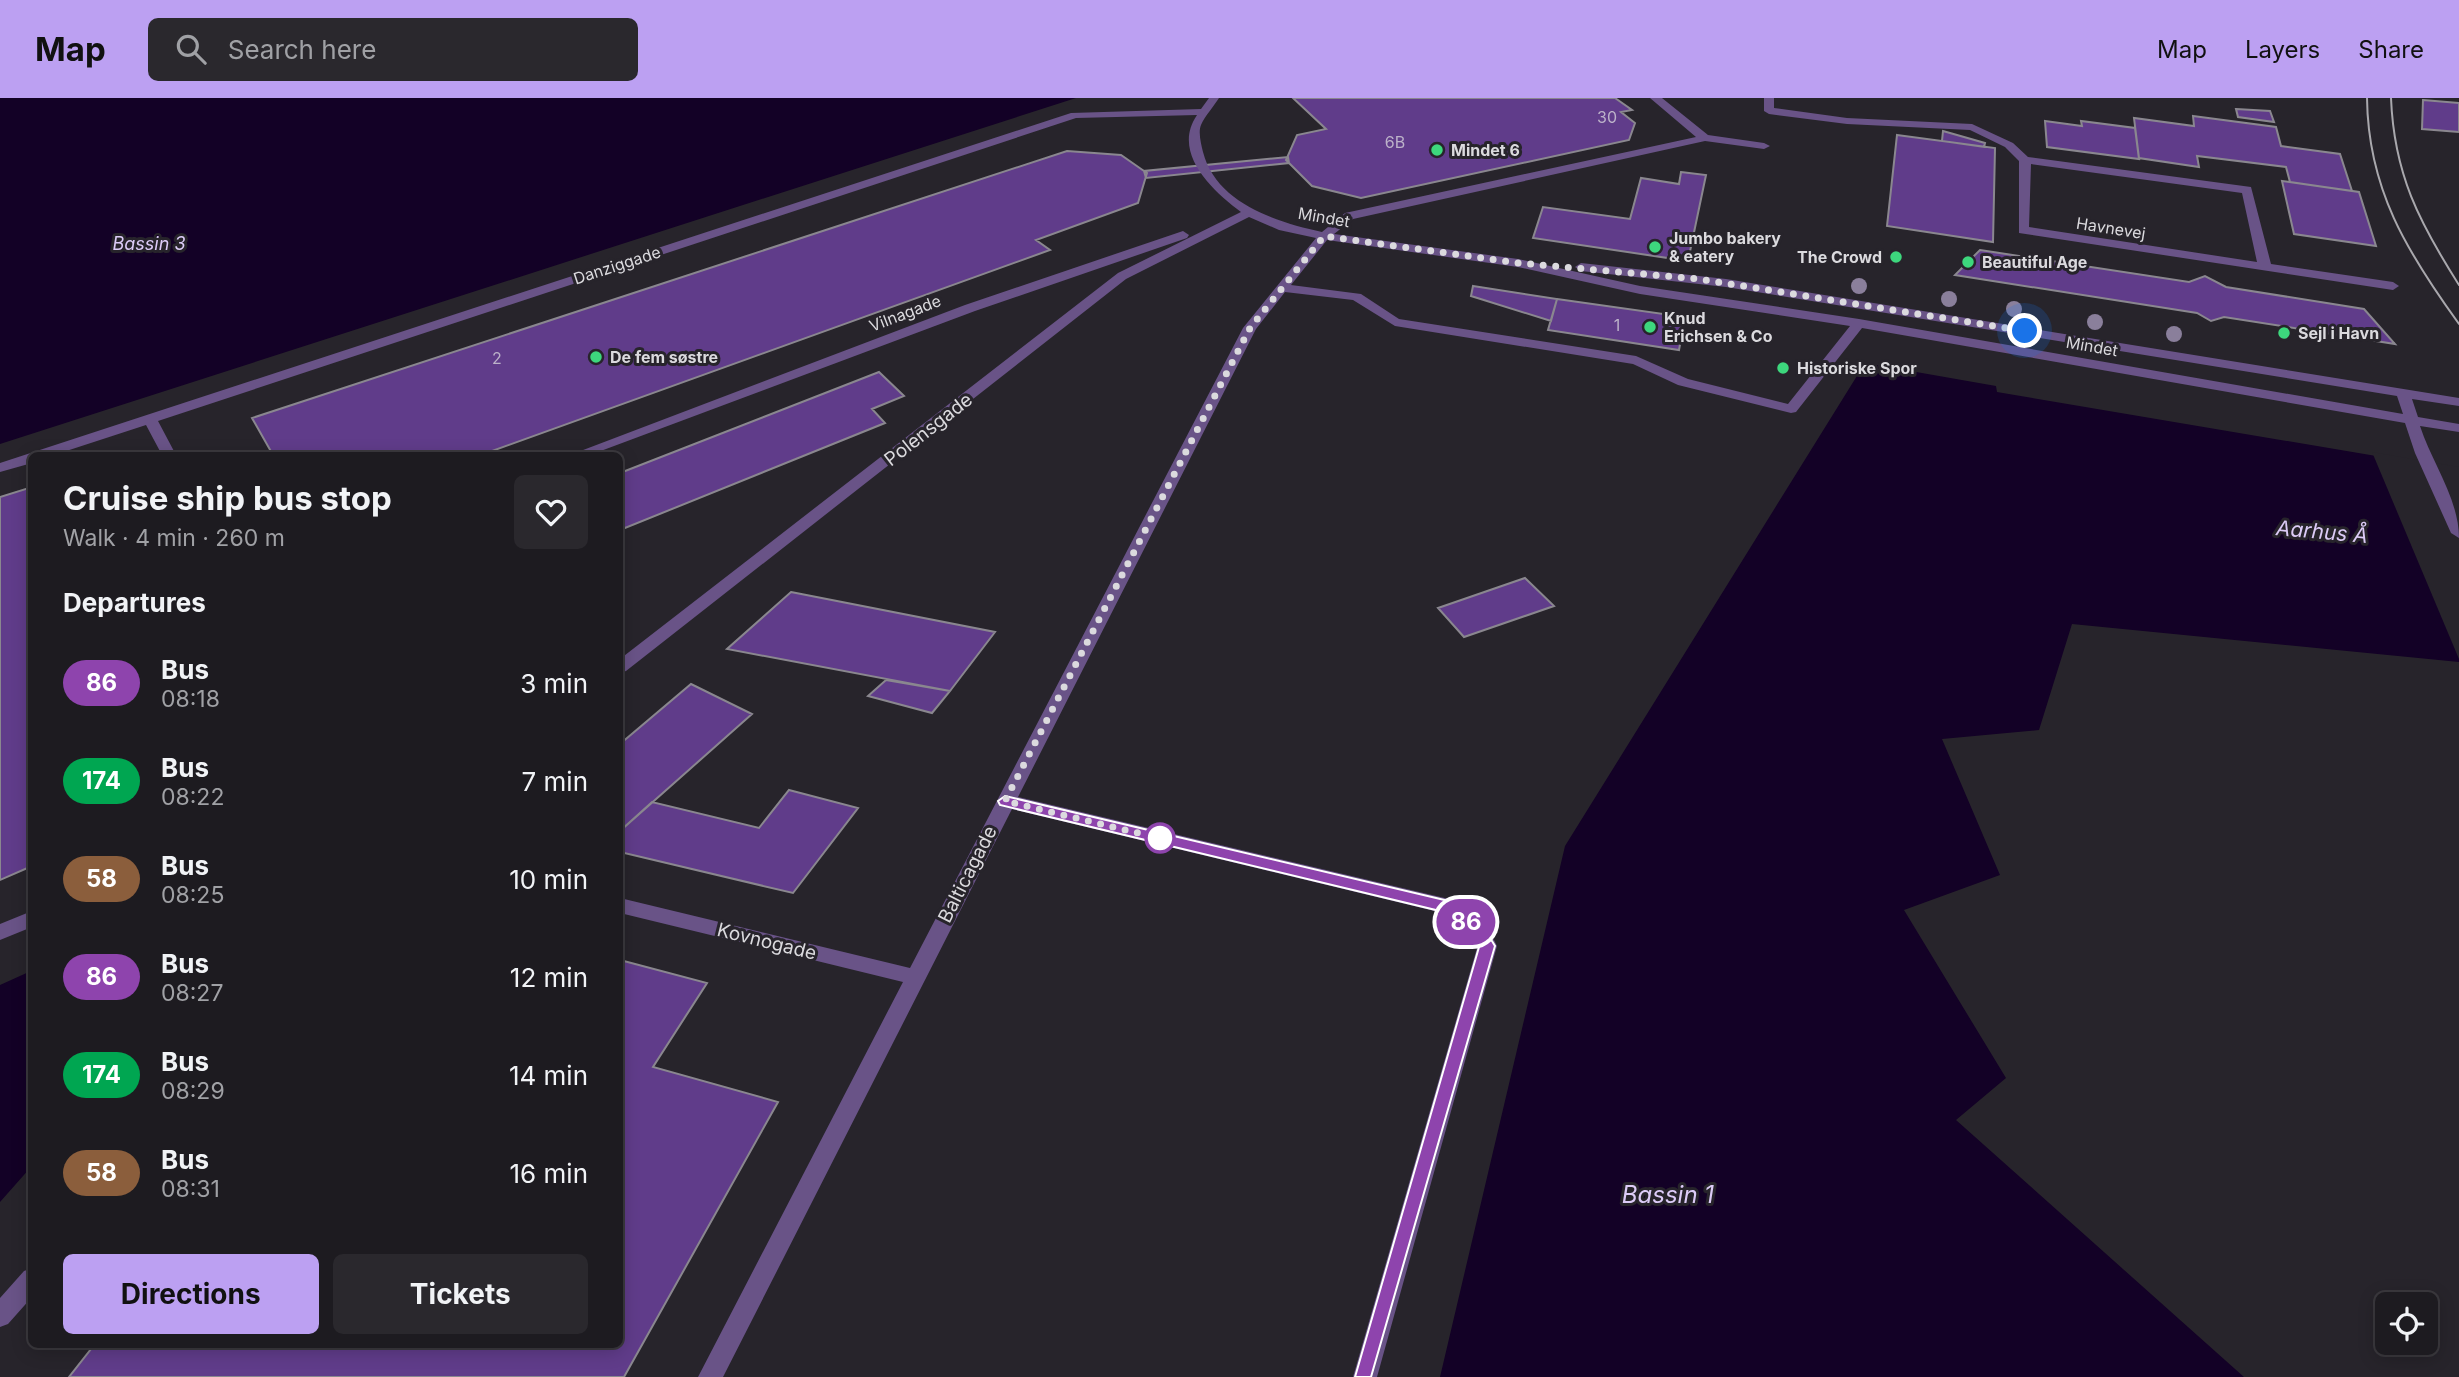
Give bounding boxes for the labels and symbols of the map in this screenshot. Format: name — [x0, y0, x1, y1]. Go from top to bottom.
house number: 30 — [1597, 107, 1617, 127]
house number: 6B — [1385, 132, 1405, 152]
place label: Mindet 6 — [1451, 140, 1520, 160]
marker: Mindet 6 — [1429, 142, 1445, 158]
street label: Mindet — [1297, 203, 1351, 231]
street label: Havnevej — [2075, 213, 2147, 243]
place label: Jumbo bakery & eatery — [1669, 228, 1781, 266]
water label: Bassin 3 — [113, 233, 186, 254]
marker: Jumbo bakery & eatery — [1647, 239, 1663, 255]
street label: Danziggade — [571, 242, 663, 288]
place label: The Crowd — [1797, 247, 1882, 267]
marker: The Crowd — [1888, 249, 1904, 265]
place label: Beautiful Age — [1982, 252, 2087, 272]
marker: Beautiful Age — [1960, 254, 1976, 270]
street label: Vilnagade — [866, 290, 944, 336]
place label: Knud Erichsen & Co — [1664, 308, 1773, 346]
your location — [2007, 313, 2042, 348]
house number: 1 — [1614, 315, 1620, 335]
marker: Knud Erichsen & Co — [1642, 319, 1658, 335]
place label: Sejl i Havn — [2298, 323, 2379, 343]
marker: Sejl i Havn — [2276, 325, 2292, 341]
street label: Mindet — [2065, 332, 2119, 360]
place label: De fem søstre — [610, 347, 718, 367]
house number: 2 — [492, 348, 502, 368]
marker: De fem søstre — [588, 349, 604, 365]
place label: Historiske Spor — [1797, 358, 1917, 378]
marker: Historiske Spor — [1775, 360, 1791, 376]
street label: Polensgade — [880, 388, 977, 471]
water label: Aarhus Å — [2274, 513, 2369, 548]
street label: Balticagade — [933, 822, 1002, 926]
unlabelled marker — [1145, 823, 1175, 853]
line badge: 86 — [1434, 899, 1498, 945]
street label: Kovnogade — [715, 918, 819, 965]
water label: Bassin 1 — [1622, 1180, 1714, 1209]

